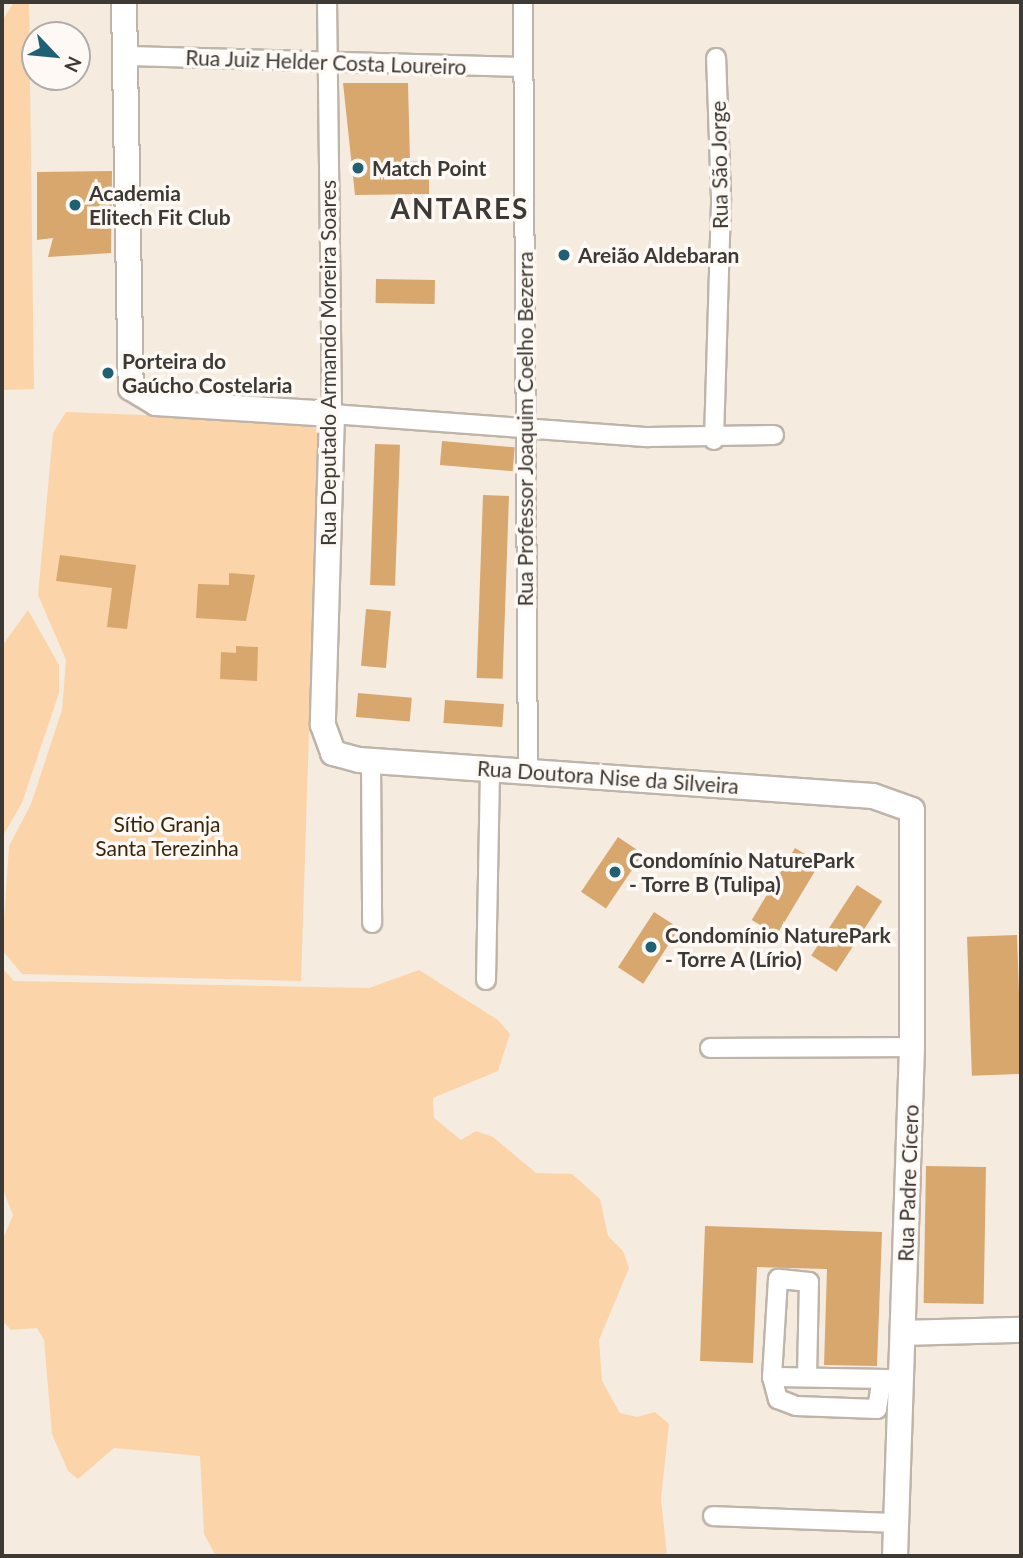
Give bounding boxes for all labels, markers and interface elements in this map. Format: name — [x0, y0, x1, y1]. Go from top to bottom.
north arrow — [21, 21, 91, 91]
street label: Rua Juiz Helder Costa Loureiro — [184, 44, 468, 80]
text: N — [60, 53, 87, 76]
street label: Rua São Jorge — [705, 100, 733, 230]
place label: Match Point — [372, 155, 486, 181]
marker: Match Point — [350, 160, 366, 176]
place label: Academia Elitech Fit Club — [89, 180, 231, 230]
street label: Rua Deputado Armando Moreira Soares — [315, 180, 341, 546]
district label: ANTARES — [391, 191, 529, 225]
marker: Academia Elitech Fit Club — [67, 197, 83, 213]
place label: Areião Aldebaran — [578, 242, 740, 268]
marker: Areião Aldebaran — [556, 247, 572, 263]
street label: Rua Professor Joaquim Coelho Bezerra — [512, 251, 538, 607]
place label: Porteira do Gaúcho Costelaria — [122, 348, 292, 398]
marker: Porteira do Gaúcho Costelaria — [100, 365, 116, 381]
street label: Rua Doutora Nise da Silveira — [476, 755, 740, 799]
park label: Sítio Granja Santa Terezinha — [95, 811, 239, 861]
place label: Condomínio NaturePark - Torre B (Tulipa) — [629, 847, 855, 897]
marker: Condomínio NaturePark - Torre B (Tulipa) — [607, 864, 623, 880]
place label: Condomínio NaturePark - Torre A (Lírio) — [665, 922, 891, 972]
marker: Condomínio NaturePark - Torre A (Lírio) — [643, 939, 659, 955]
street label: Rua Padre Cícero — [893, 1104, 923, 1262]

